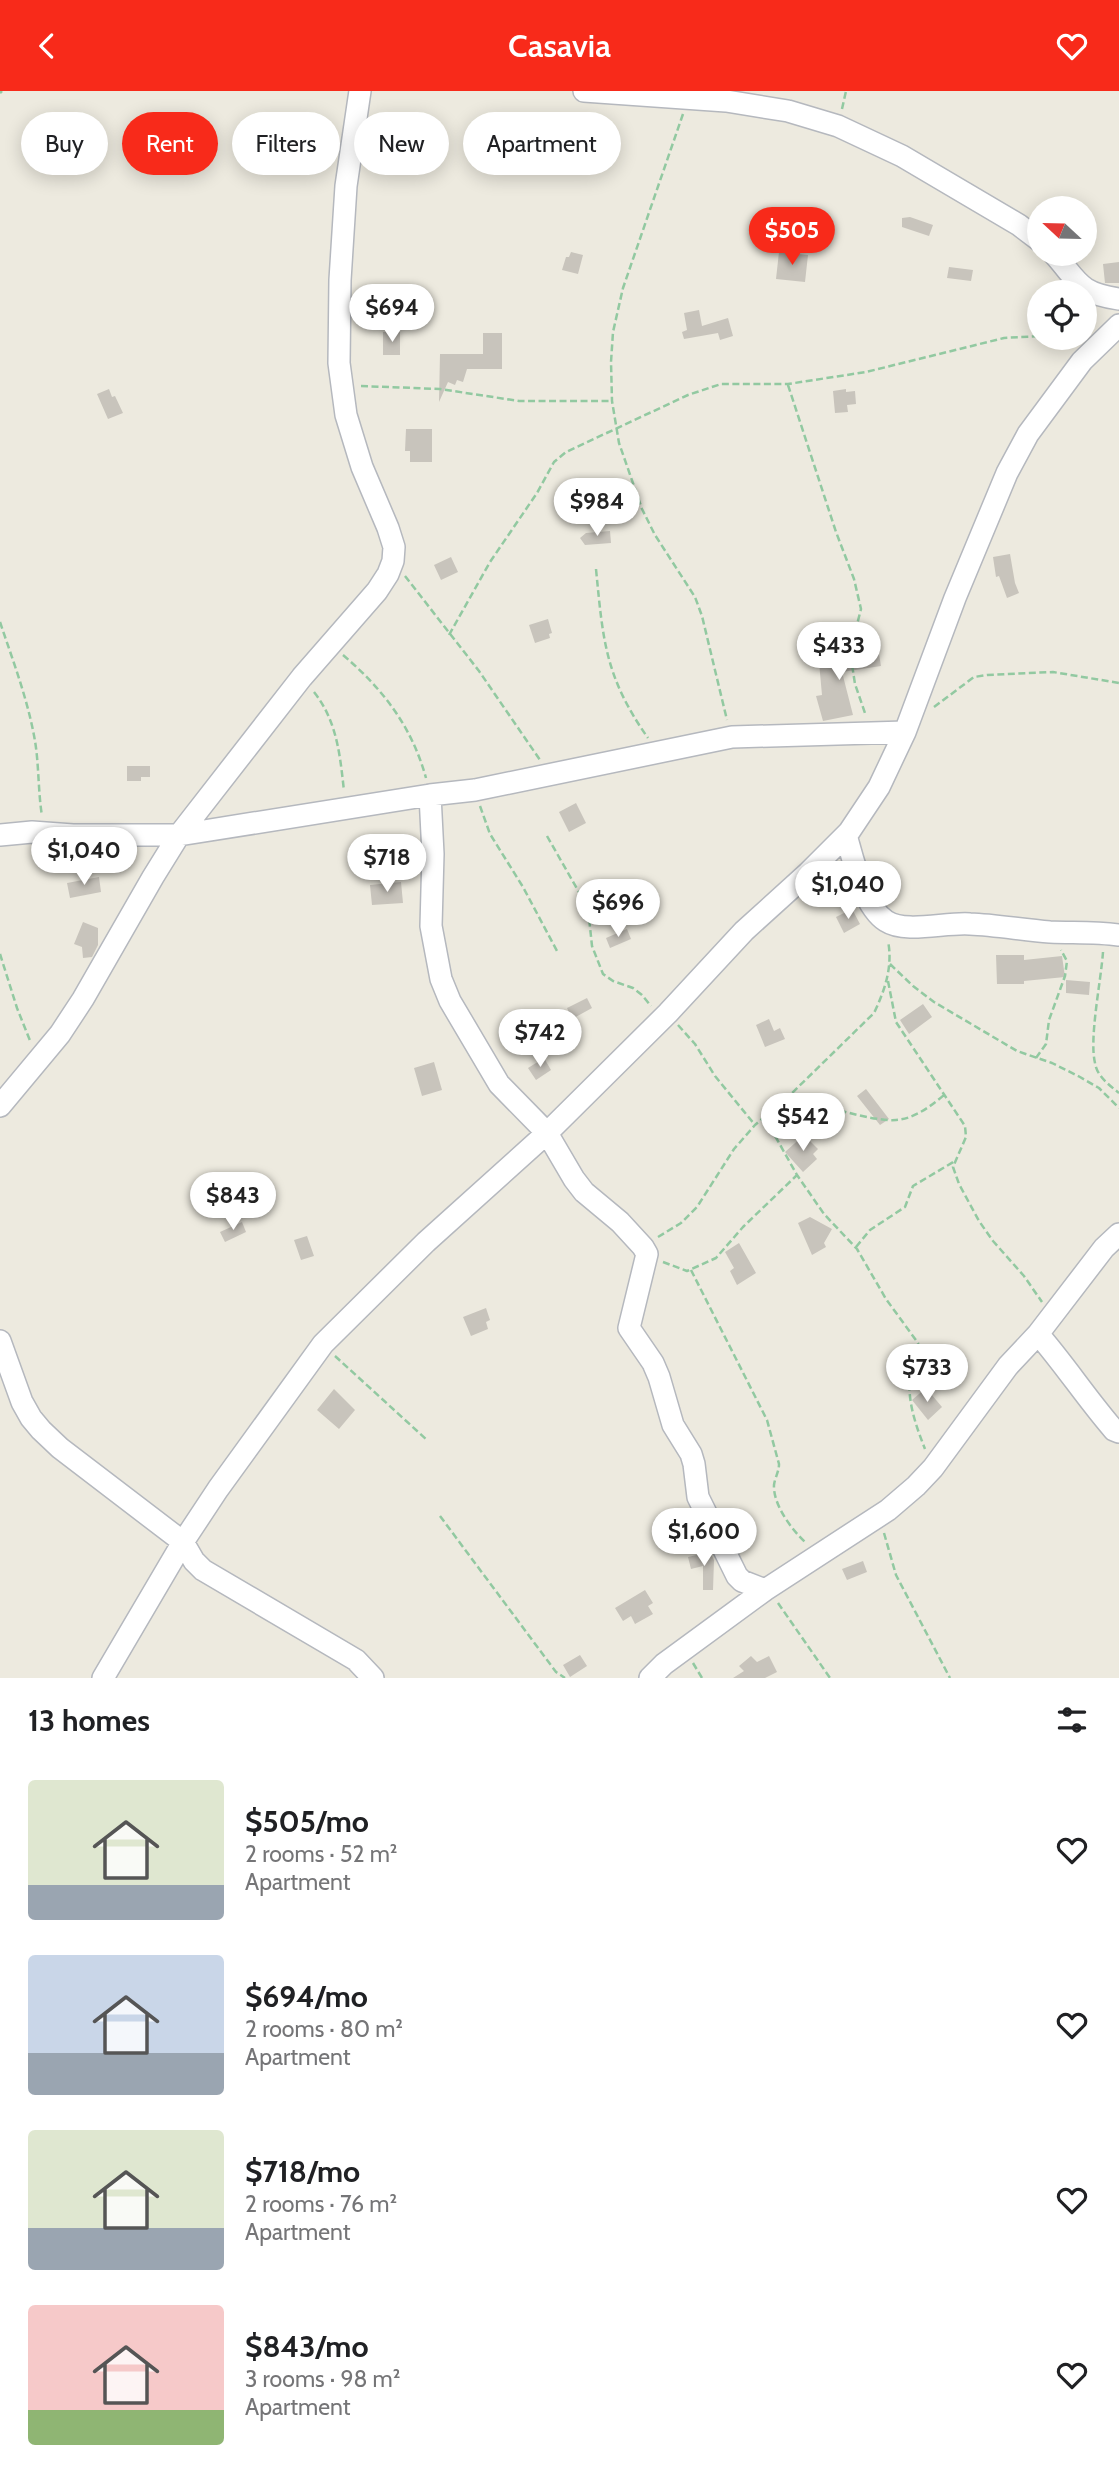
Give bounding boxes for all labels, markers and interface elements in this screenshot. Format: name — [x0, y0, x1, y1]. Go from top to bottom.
text: Casavia — [508, 26, 611, 65]
icon: back — [28, 27, 66, 65]
icon: heart — [1053, 27, 1091, 65]
chip: Buy — [21, 112, 108, 175]
chip: Rent — [122, 112, 218, 175]
chip: Filters — [232, 112, 340, 175]
chip: New — [354, 112, 449, 175]
chip: Apartment — [463, 112, 621, 175]
north arrow — [1027, 196, 1097, 266]
map controls — [1027, 196, 1097, 350]
pin: $505 — [751, 207, 833, 267]
text: $505 — [765, 216, 819, 244]
button: locate — [1027, 280, 1097, 350]
pin: $694 — [351, 285, 433, 344]
text: $694 — [365, 293, 419, 321]
pin: $984 — [556, 479, 638, 538]
text: $984 — [570, 487, 624, 515]
pin: $433 — [798, 623, 880, 682]
text: $433 — [813, 631, 865, 659]
pin: $1,040 — [27, 827, 141, 887]
pin: $718 — [346, 835, 428, 894]
text: $1,040 — [47, 836, 121, 864]
text: $718 — [363, 843, 411, 871]
pin: $1,040 — [791, 861, 905, 921]
text: $1,040 — [811, 870, 885, 898]
pin: $696 — [577, 879, 659, 939]
text: $696 — [592, 888, 644, 916]
pin: $742 — [499, 1009, 581, 1069]
text: $742 — [515, 1018, 565, 1046]
pin: $542 — [762, 1093, 844, 1153]
text: $542 — [777, 1102, 829, 1130]
pin: $843 — [192, 1173, 274, 1232]
text: $843 — [206, 1181, 260, 1209]
pin: $733 — [886, 1345, 968, 1404]
text: $733 — [902, 1353, 952, 1381]
pin: $1,600 — [647, 1509, 761, 1568]
text: $1,600 — [668, 1517, 740, 1545]
icon: filters — [1053, 1701, 1091, 1739]
text: 13 homes — [28, 1702, 150, 1739]
text: $505/mo — [245, 1803, 369, 1840]
icon: home — [84, 1808, 168, 1892]
icon: heart — [1053, 1831, 1091, 1869]
text: 2 rooms · 52 m² — [245, 1840, 398, 1868]
text: Apartment — [245, 1868, 350, 1896]
text: $694/mo — [245, 1978, 368, 2015]
icon: home — [84, 1983, 168, 2067]
icon: heart — [1053, 2006, 1091, 2044]
text: 2 rooms · 80 m² — [245, 2015, 403, 2043]
text: Apartment — [245, 2043, 350, 2071]
text: $718/mo — [245, 2153, 360, 2190]
icon: home — [84, 2158, 168, 2242]
icon: heart — [1053, 2181, 1091, 2219]
text: 2 rooms · 76 m² — [245, 2190, 397, 2218]
text: Apartment — [245, 2218, 350, 2246]
text: $843/mo — [245, 2328, 368, 2365]
icon: home — [84, 2333, 168, 2417]
icon: heart — [1053, 2356, 1091, 2394]
text: 3 rooms · 98 m² — [245, 2365, 400, 2393]
text: Apartment — [245, 2393, 350, 2421]

